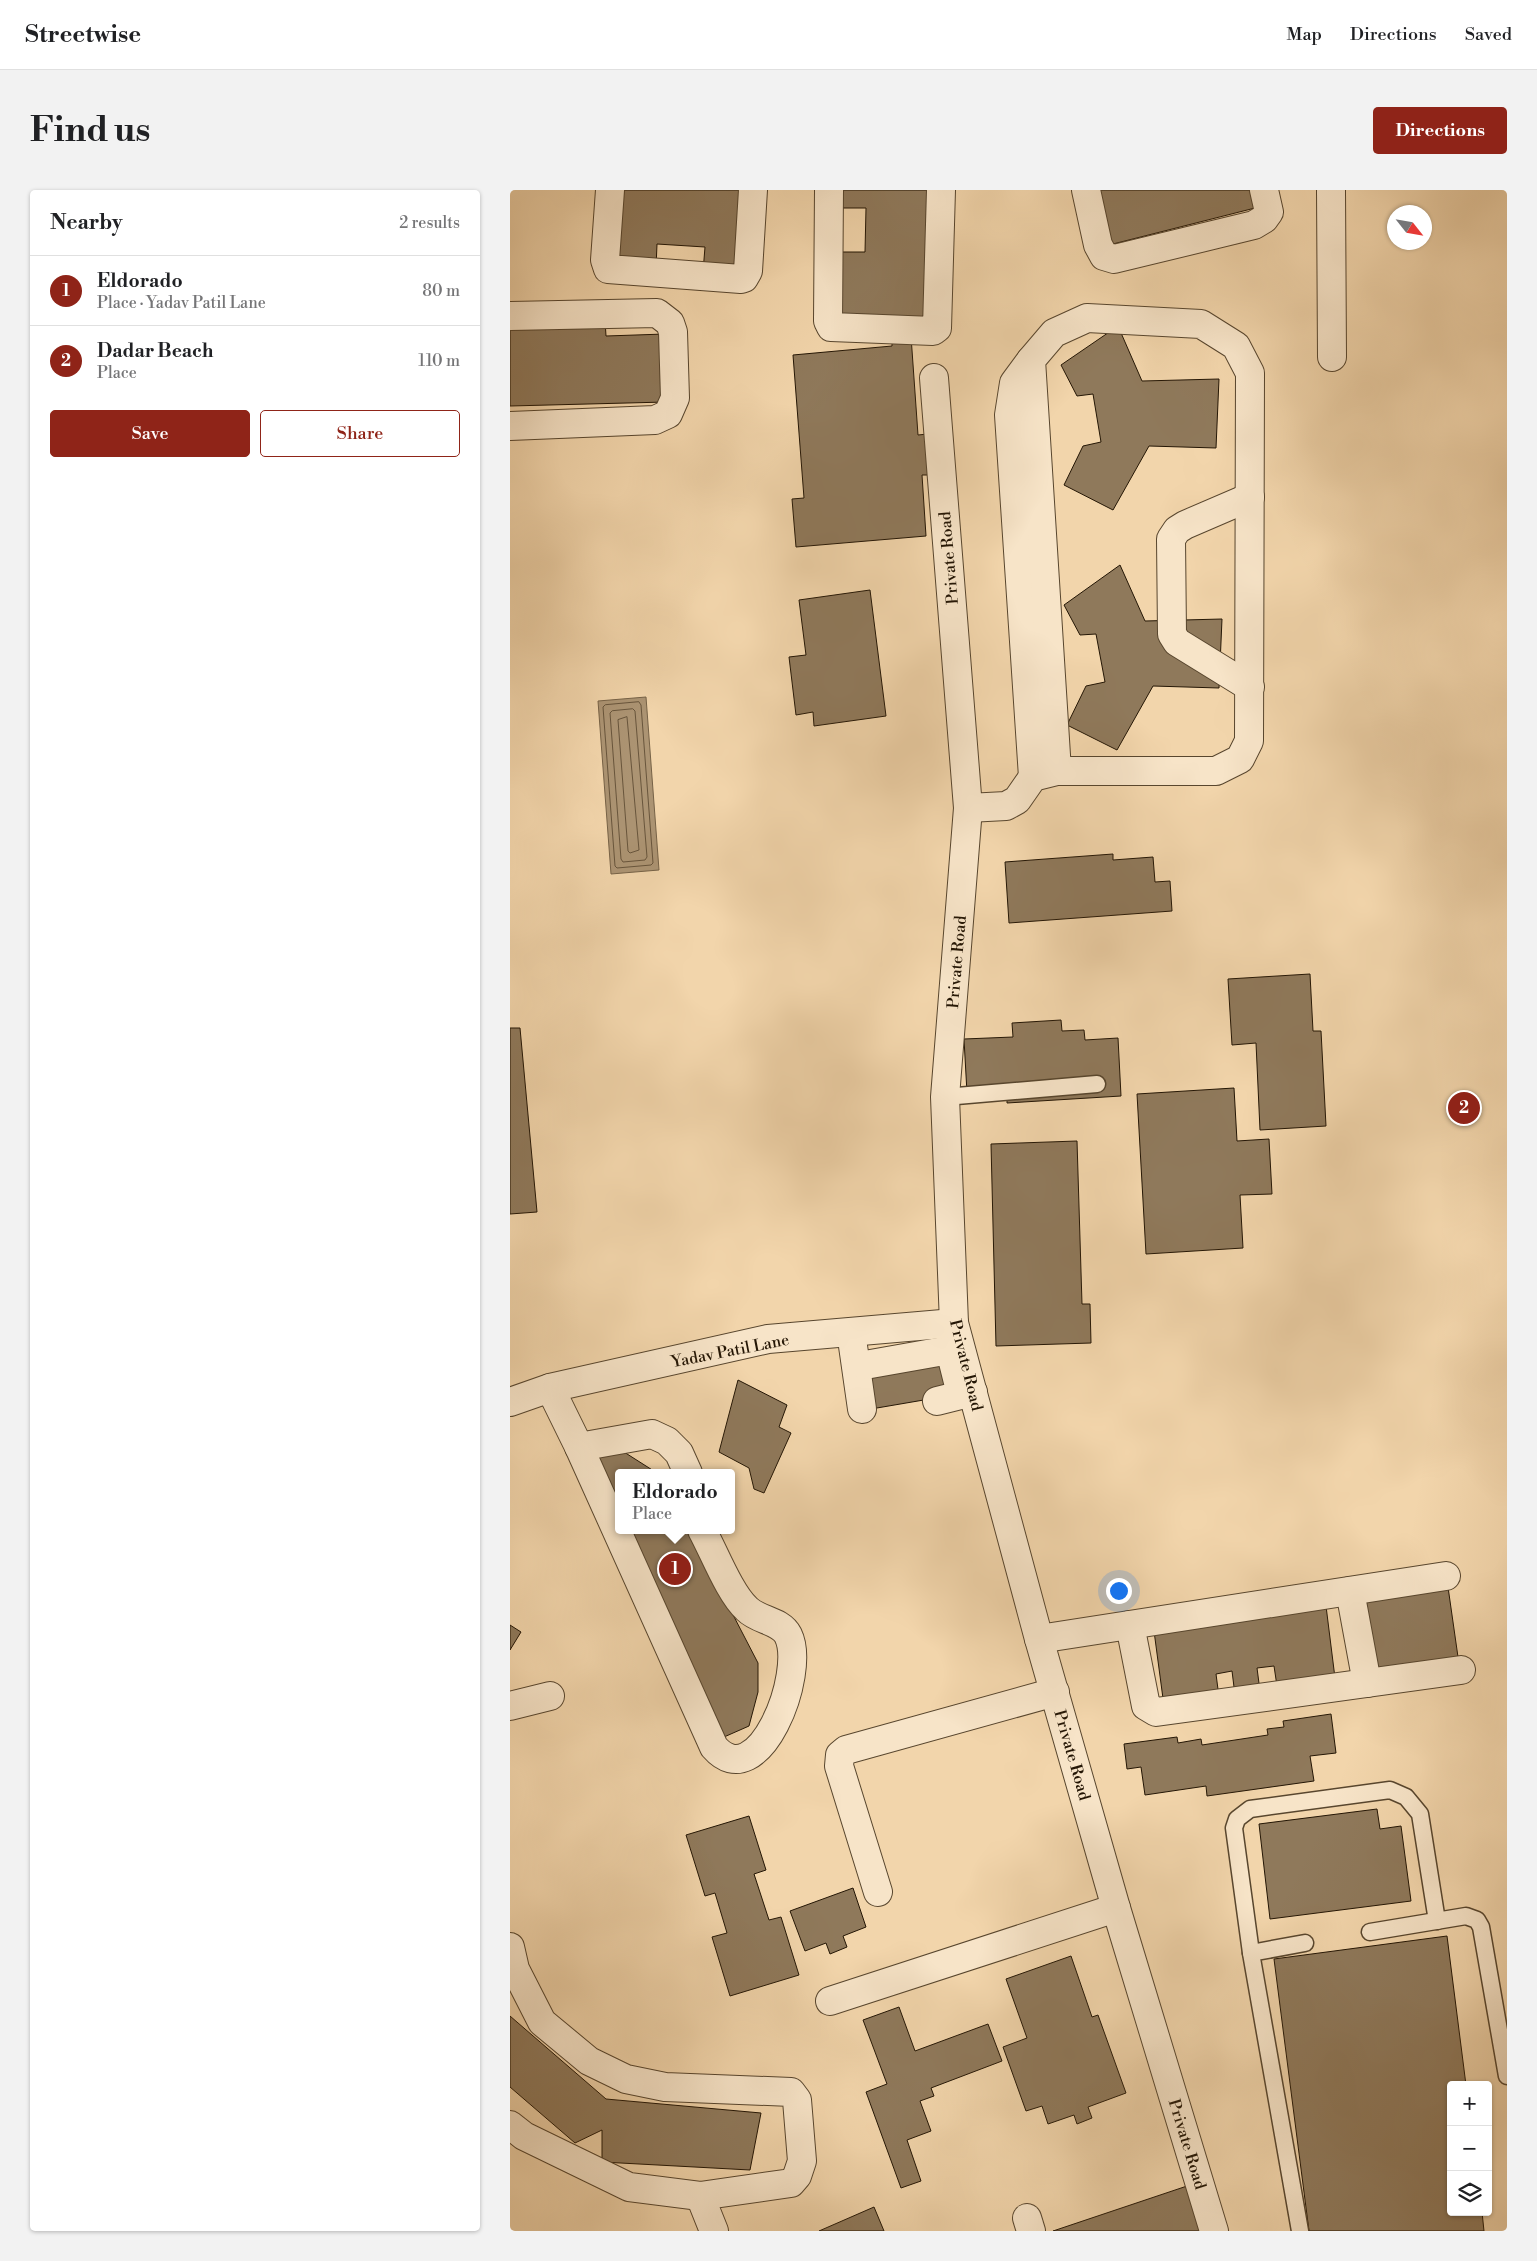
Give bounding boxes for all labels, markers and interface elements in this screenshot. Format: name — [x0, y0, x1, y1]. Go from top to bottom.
text: Streetwise — [25, 20, 141, 50]
text: Map — [1286, 23, 1322, 46]
text: Directions — [1350, 23, 1437, 46]
text: Saved — [1465, 23, 1512, 46]
button: Directions — [1373, 107, 1507, 154]
text: Find us — [30, 109, 150, 152]
north arrow — [1387, 205, 1432, 250]
text: Nearby — [50, 210, 123, 236]
text: 2 results — [399, 213, 460, 233]
text: Eldorado — [97, 269, 183, 293]
text: 1 — [62, 281, 70, 301]
text: 80 m — [422, 281, 460, 301]
text: Place · Yadav Patil Lane — [97, 293, 266, 313]
text: Dadar Beach — [97, 339, 214, 363]
text: 2 — [61, 351, 71, 371]
text: 110 m — [418, 351, 460, 371]
text: Place — [97, 363, 137, 383]
button: Save — [50, 410, 250, 457]
button: Share — [260, 410, 460, 457]
street label: Private Road — [935, 510, 963, 605]
street label: Private Road — [943, 915, 971, 1010]
pin: 2 — [1448, 1089, 1480, 1127]
street label: Private Road — [945, 1317, 987, 1413]
street label: Yadav Patil Lane — [669, 1330, 791, 1372]
popup — [615, 1469, 735, 1534]
text: Eldorado — [632, 1480, 718, 1504]
text: Place — [632, 1504, 672, 1524]
pin: 1 — [659, 1550, 691, 1588]
your location — [1106, 1578, 1132, 1604]
street label: Private Road — [1050, 1708, 1095, 1803]
map controls — [1447, 2081, 1492, 2216]
button: + — [1447, 2081, 1492, 2126]
street label: Private Road — [1164, 2097, 1210, 2192]
button: − — [1447, 2126, 1492, 2171]
button: layers — [1447, 2171, 1492, 2216]

